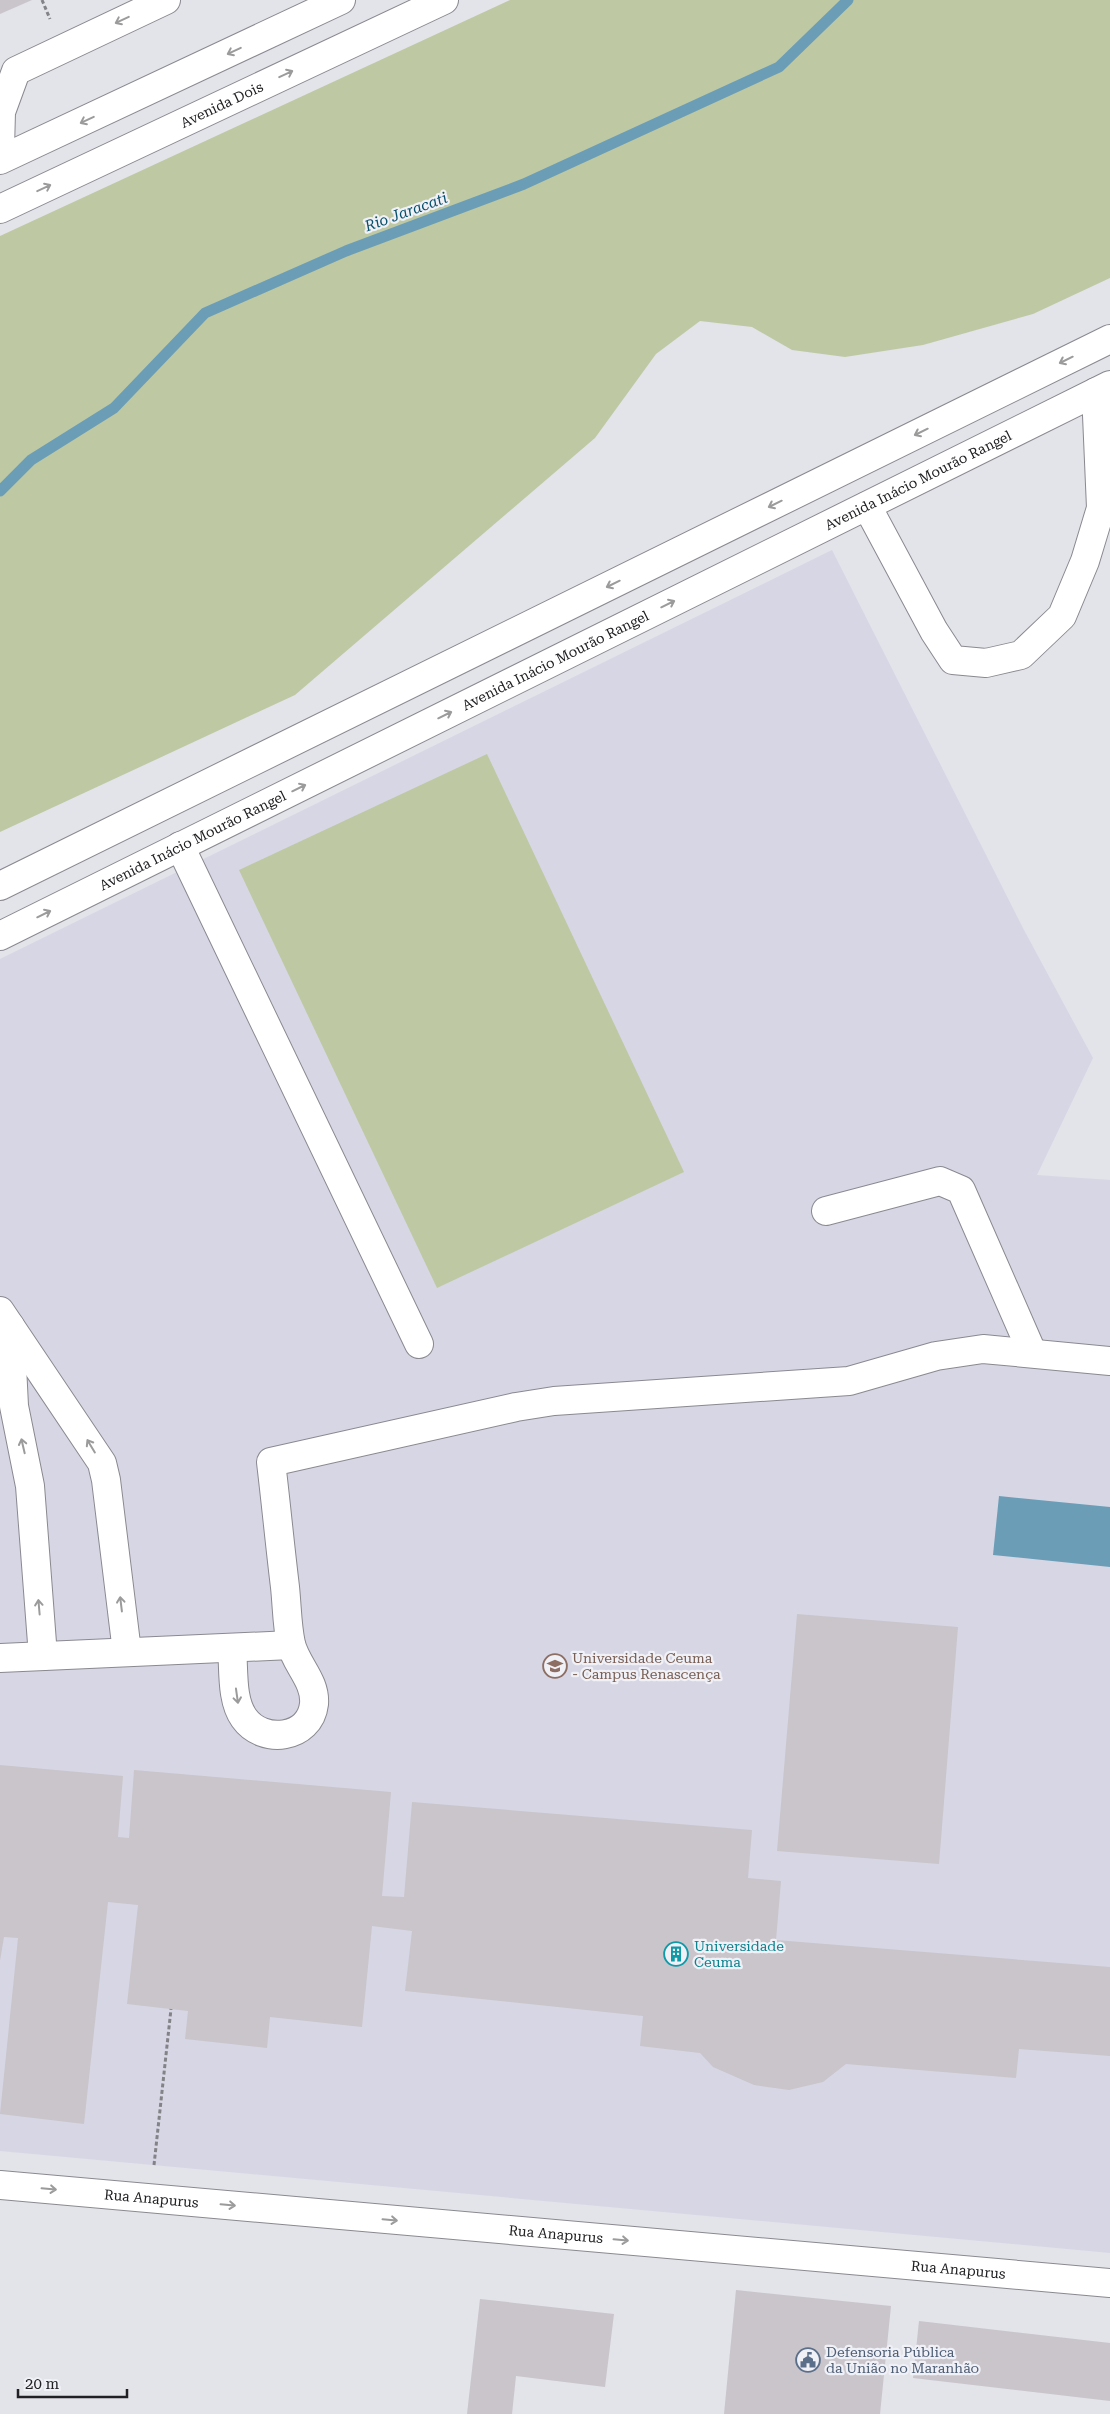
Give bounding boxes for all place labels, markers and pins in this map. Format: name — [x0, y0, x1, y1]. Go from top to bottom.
place label: Universidade Ceuma - Campus Renascença — [572, 1650, 721, 1682]
school or university icon: Universidade Ceuma - Campus Renascença — [542, 1653, 568, 1679]
place label: Universidade Ceuma — [694, 1938, 784, 1970]
building icon: Universidade Ceuma — [663, 1941, 689, 1967]
place label: Defensoria Pública da União no Maranhão — [826, 2344, 979, 2376]
public building icon: Defensoria Pública da União no Maranhão — [795, 2347, 821, 2373]

